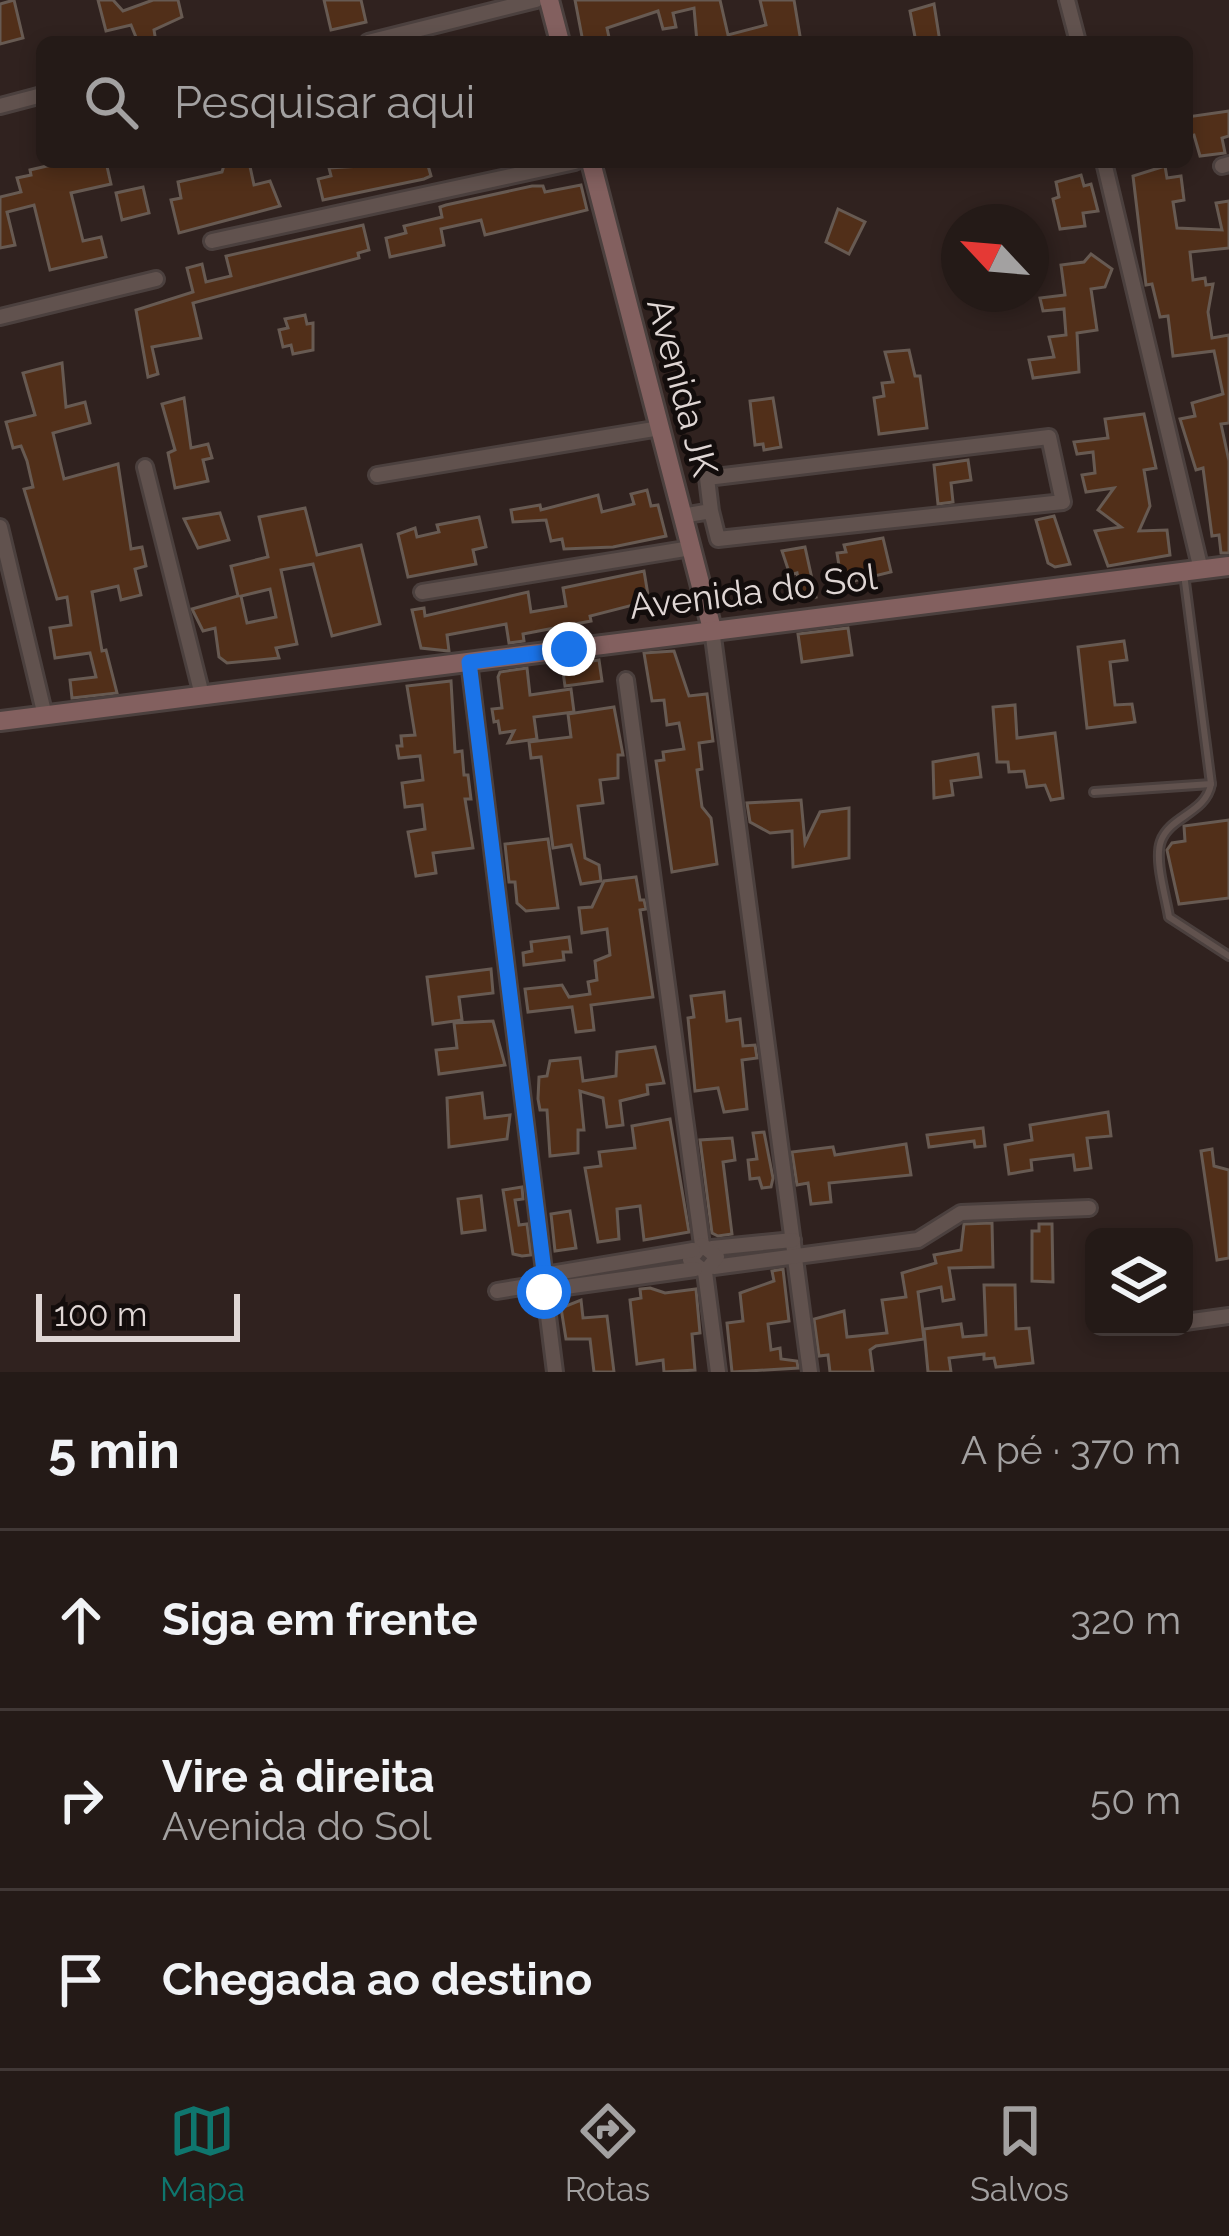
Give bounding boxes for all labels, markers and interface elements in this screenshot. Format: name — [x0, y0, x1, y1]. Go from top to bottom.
search box — [36, 36, 1193, 168]
icon: search — [78, 69, 144, 135]
text: Pesquisar aqui — [174, 76, 475, 129]
north arrow — [941, 204, 1049, 312]
street label: Avenida JK — [639, 293, 727, 481]
street label: Avenida do Sol — [627, 555, 879, 627]
route end — [542, 622, 596, 676]
map controls — [1085, 1228, 1193, 1336]
button: layers — [1085, 1228, 1193, 1336]
route start — [517, 1265, 571, 1319]
scale bar — [36, 1288, 240, 1341]
text: 100 m — [54, 1295, 147, 1334]
text: 5 min — [48, 1420, 180, 1480]
text: A pé · 370 m — [961, 1427, 1181, 1473]
icon: ahead — [48, 1587, 114, 1653]
text: Siga em frente — [162, 1593, 478, 1646]
text: 320 m — [1070, 1597, 1181, 1643]
text: Vire à direita — [162, 1750, 435, 1803]
icon: right — [48, 1767, 114, 1833]
text: 50 m — [1090, 1777, 1181, 1823]
text: Avenida do Sol — [162, 1803, 432, 1849]
icon: arrive — [48, 1947, 114, 2013]
text: Chegada ao destino — [162, 1953, 592, 2006]
tab: Mapa — [160, 2098, 245, 2209]
tab: Rotas — [565, 2098, 650, 2209]
tab: Salvos — [970, 2098, 1069, 2209]

